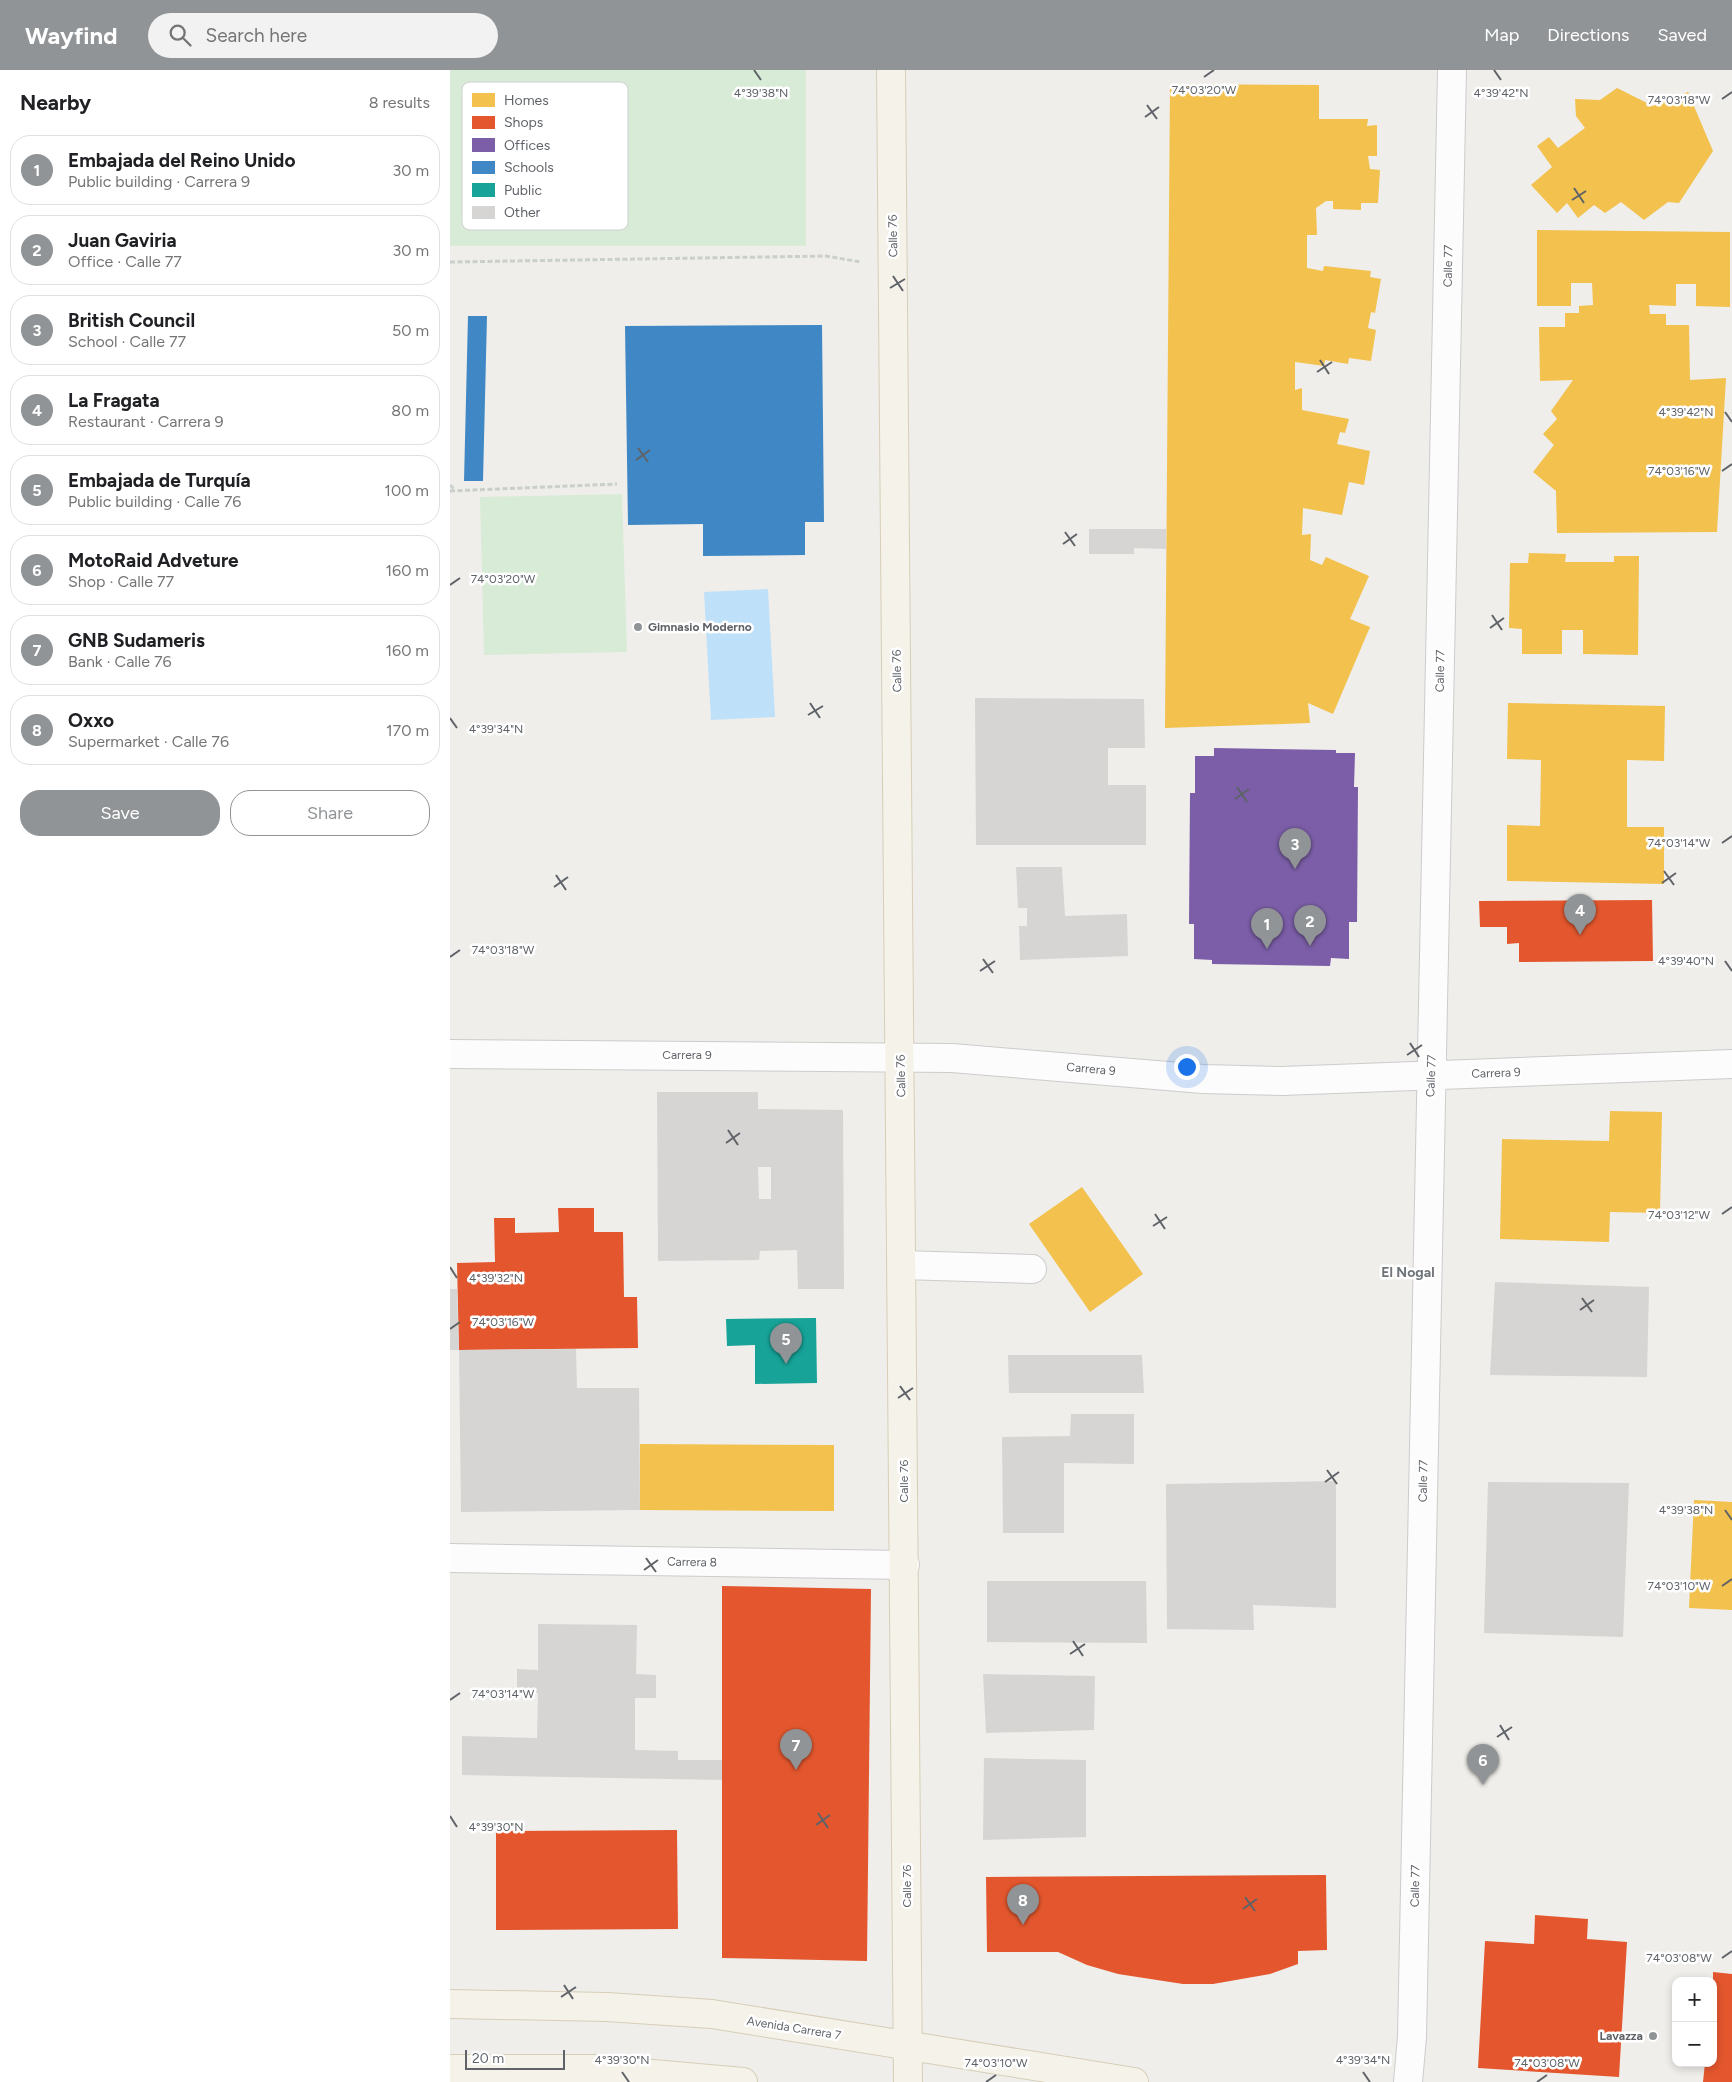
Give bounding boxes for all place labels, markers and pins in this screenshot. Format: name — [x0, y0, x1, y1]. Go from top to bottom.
place label: Gimnasio Moderno — [648, 620, 752, 634]
marker: Gimnasio Moderno — [632, 621, 644, 633]
pin: 3 — [1279, 828, 1311, 869]
pin: 4 — [1564, 894, 1596, 935]
pin: 2 — [1294, 905, 1326, 946]
pin: 1 — [1251, 908, 1283, 949]
pin: 5 — [770, 1323, 802, 1364]
pin: 7 — [780, 1729, 812, 1770]
pin: 6 — [1467, 1744, 1499, 1785]
pin: 8 — [1007, 1884, 1039, 1925]
place label: Lavazza — [1600, 2029, 1643, 2043]
marker: Lavazza — [1647, 2030, 1659, 2042]

